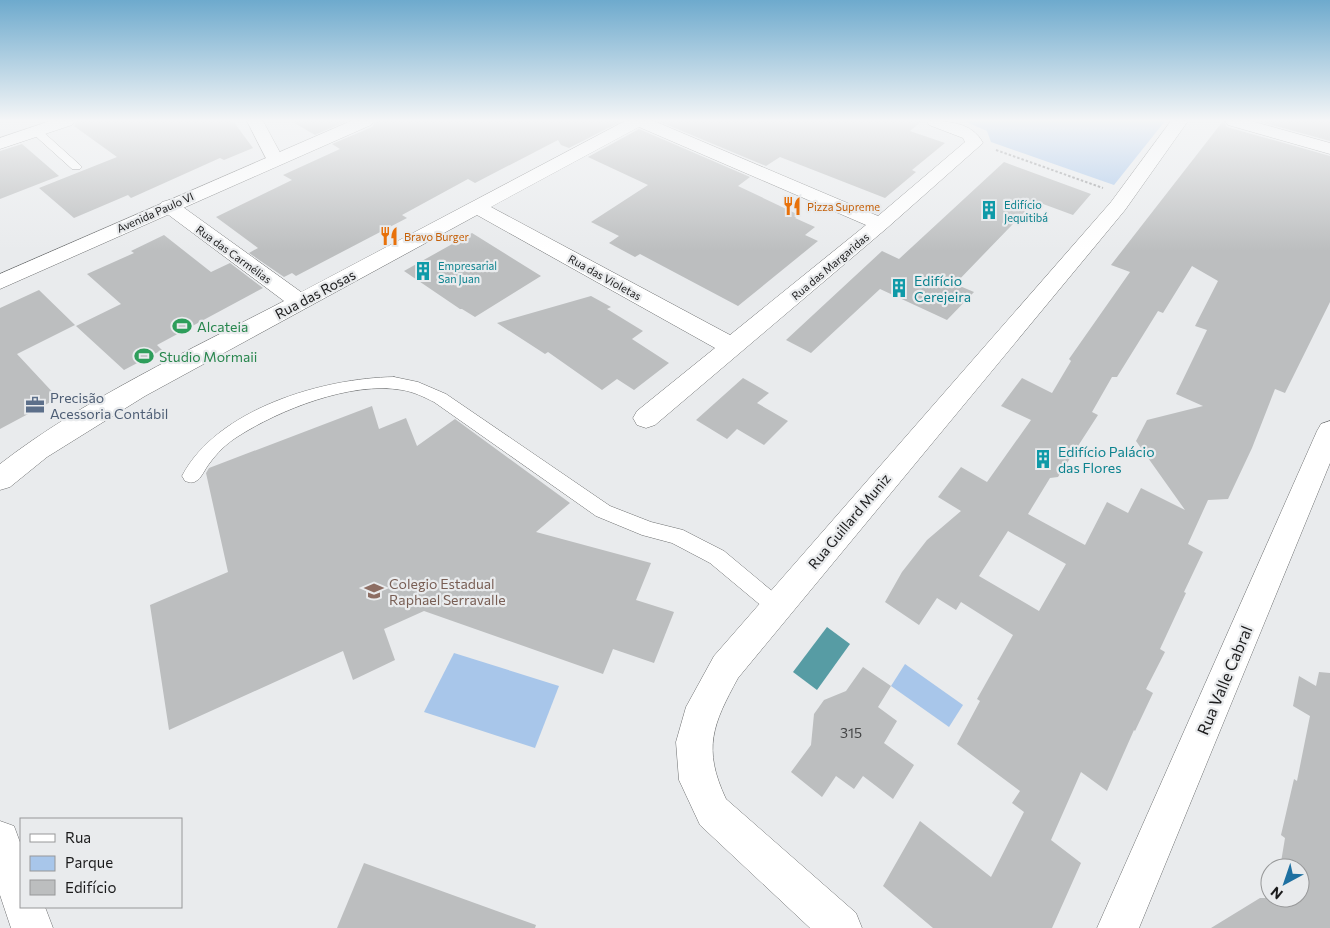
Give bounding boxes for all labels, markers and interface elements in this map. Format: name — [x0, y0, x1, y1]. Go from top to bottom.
street label: Avenida Paulo VI — [115, 189, 195, 235]
restaurant icon: Pizza Supreme — [781, 195, 803, 217]
place label: Edifício Jequitibá — [1004, 198, 1048, 225]
building icon: Edifício Jequitibá — [978, 199, 1000, 221]
place label: Pizza Supreme — [807, 200, 880, 213]
street label: Rua das Carmélias — [194, 222, 274, 286]
restaurant icon: Bravo Burger — [378, 225, 400, 247]
place label: Bravo Burger — [404, 230, 469, 243]
street label: Rua das Margaridas — [789, 230, 871, 302]
street label: Rua das Violetas — [566, 252, 644, 302]
place label: Empresarial San Juan — [438, 259, 497, 286]
building icon: Empresarial San Juan — [412, 260, 434, 282]
street label: Rua das Rosas — [272, 266, 358, 322]
place label: Edifício Cerejeira — [914, 272, 971, 305]
building icon: Edifício Cerejeira — [888, 277, 910, 299]
sports icon: Alcateia — [171, 315, 193, 337]
place label: Alcateia — [197, 318, 248, 335]
sports icon: Studio Mormaii — [133, 345, 155, 367]
place label: Studio Mormaii — [159, 348, 257, 365]
place label: Precisão Acessoria Contábil — [50, 389, 168, 422]
office icon: Precisão Acessoria Contábil — [24, 394, 46, 416]
place label: Edifício Palácio das Flores — [1058, 443, 1155, 476]
building icon: Edifício Palácio das Flores — [1032, 448, 1054, 470]
street label: Rua Guillard Muniz — [804, 470, 894, 572]
place label: Colegio Estadual Raphael Serravalle — [389, 575, 506, 608]
school or university icon: Colegio Estadual Raphael Serravalle — [363, 580, 385, 602]
street label: Rua Valle Cabral — [1192, 623, 1256, 737]
house number: 315 — [840, 724, 862, 741]
legend — [20, 818, 182, 908]
text: Rua — [65, 828, 91, 846]
text: Parque — [65, 853, 113, 871]
north arrow — [1260, 858, 1310, 908]
text: Edifício — [65, 878, 116, 896]
text: N — [1267, 883, 1286, 903]

